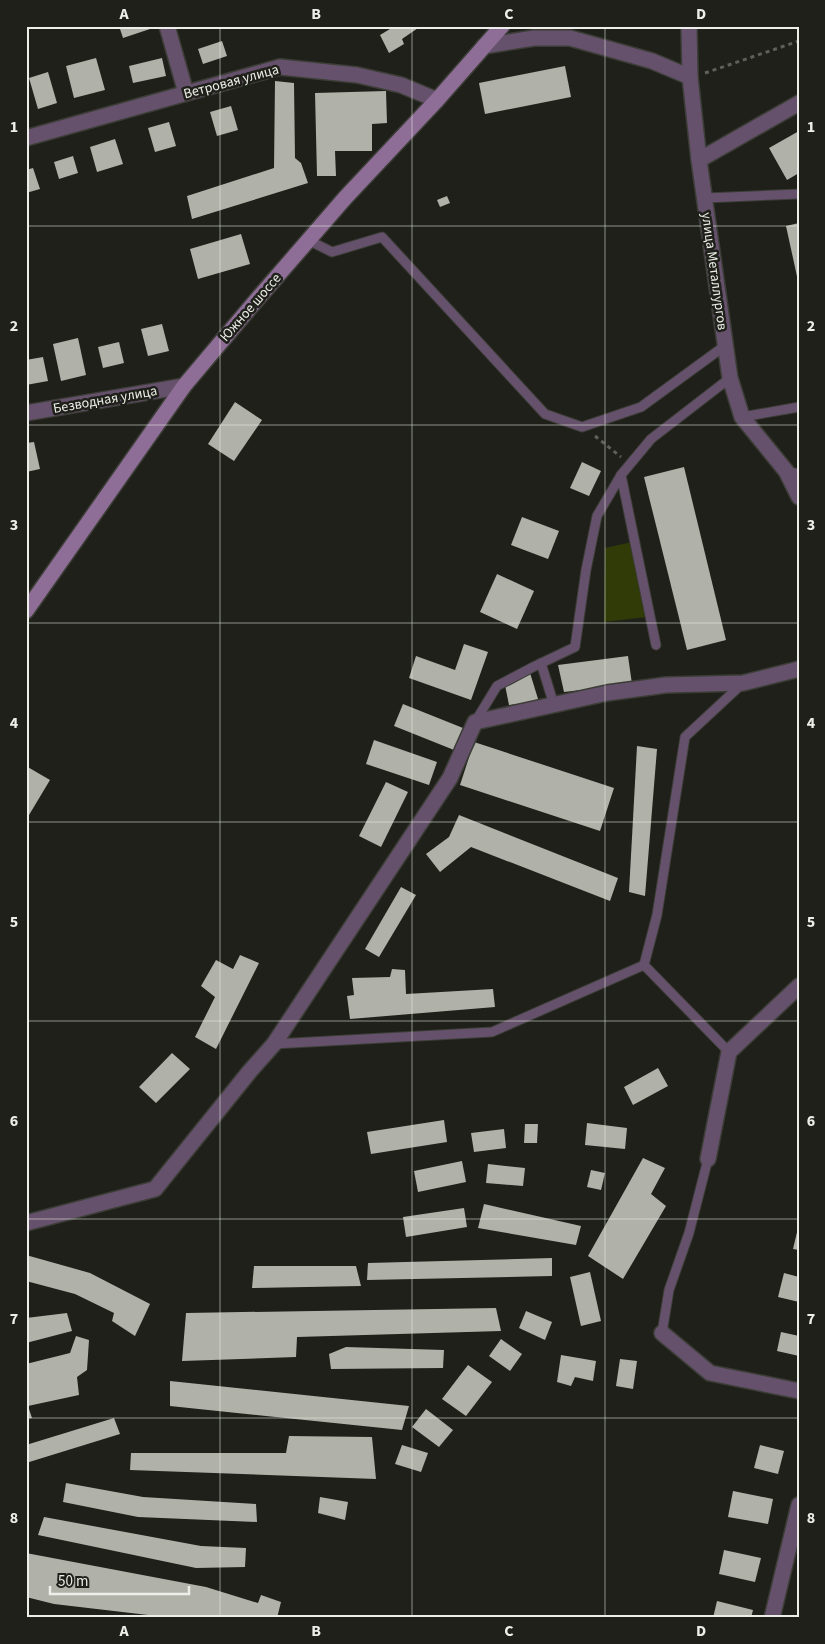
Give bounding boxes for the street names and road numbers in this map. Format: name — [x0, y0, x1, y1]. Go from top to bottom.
street label: Ветровая улица — [181, 60, 281, 104]
street label: улица Металлургов — [696, 211, 732, 331]
street label: Южное шоссе — [215, 269, 286, 346]
street label: Безводная улица — [52, 381, 159, 419]

